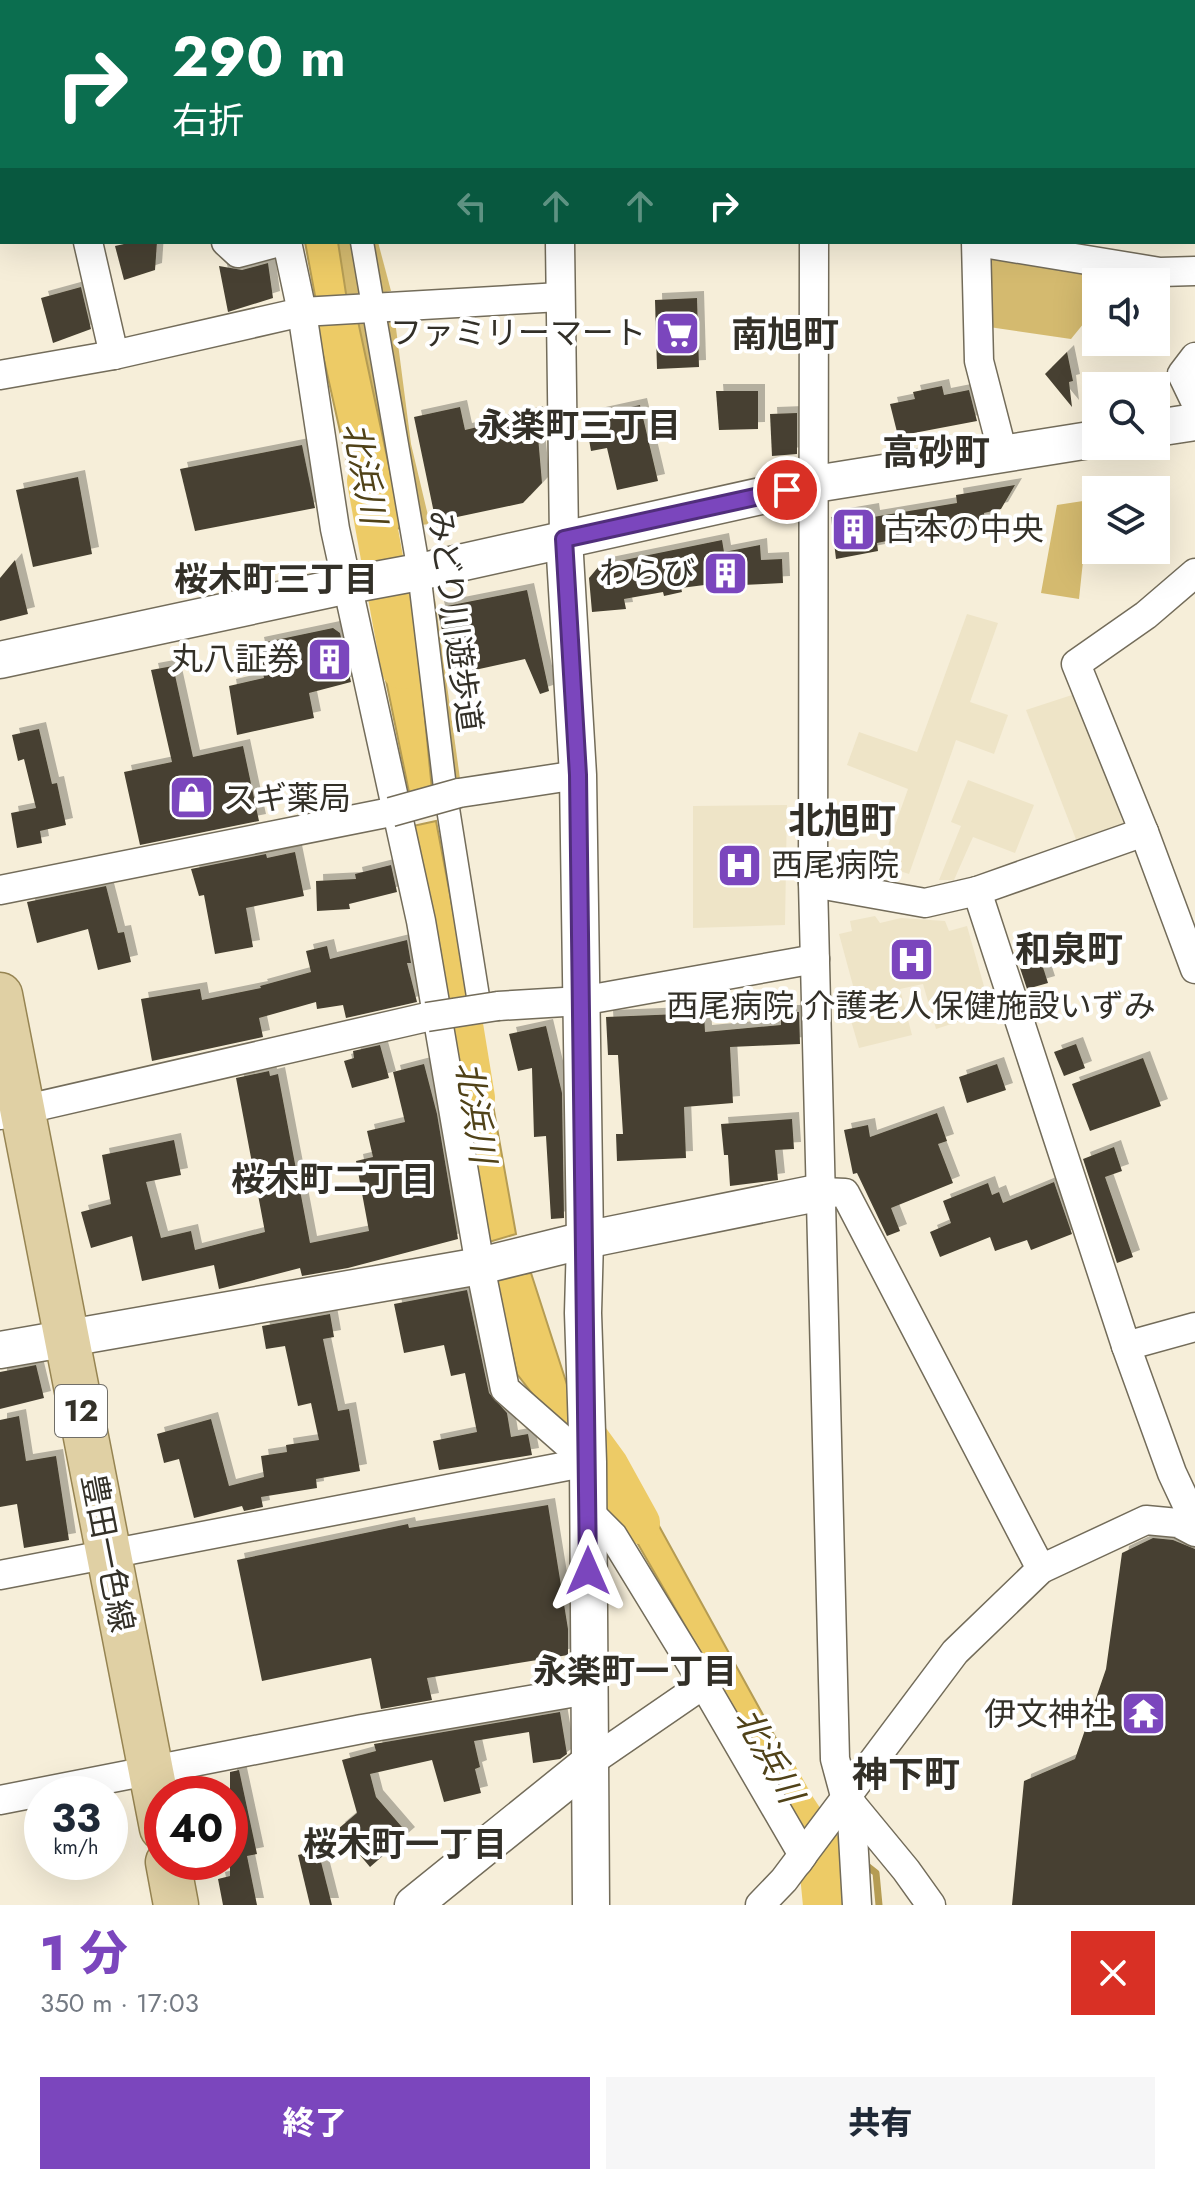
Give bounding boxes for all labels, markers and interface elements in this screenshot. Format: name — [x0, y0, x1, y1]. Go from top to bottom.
text: 290 m — [172, 16, 346, 97]
icon: right — [40, 32, 144, 136]
text: 右折 — [172, 94, 244, 146]
icon: left — [450, 184, 494, 228]
icon: ahead — [534, 184, 578, 228]
icon: ahead — [618, 184, 662, 228]
icon: right — [702, 184, 746, 228]
map controls — [1082, 268, 1170, 564]
button: sound — [1082, 268, 1170, 356]
district label: 南旭町 — [731, 308, 839, 360]
supermarket icon: ファミリーマート — [653, 309, 701, 357]
place label: ファミリーマート — [390, 310, 646, 356]
button: search — [1082, 372, 1170, 460]
district label: 永楽町三丁目 — [477, 401, 681, 450]
water label: 北浜川 — [331, 418, 399, 531]
district label: 高砂町 — [882, 426, 990, 478]
pin — [753, 456, 821, 524]
icon: arrive — [765, 468, 809, 512]
button: layers — [1082, 476, 1170, 564]
building icon: 古本の中央 — [829, 505, 877, 553]
place label: 古本の中央 — [884, 506, 1044, 552]
street label: みどり川遊歩道 — [417, 507, 493, 735]
building icon: わらび — [702, 549, 750, 597]
place label: わらび — [599, 550, 695, 596]
district label: 桜木町三丁目 — [174, 555, 378, 604]
building icon: 丸八証券 — [306, 635, 354, 683]
place label: 丸八証券 — [171, 636, 299, 682]
shop icon: スギ薬局 — [168, 774, 216, 822]
place label: スギ薬局 — [223, 775, 351, 821]
district label: 北旭町 — [788, 794, 896, 846]
hospital icon: 西尾病院 — [716, 841, 764, 889]
place label: 西尾病院 — [771, 842, 899, 888]
district label: 和泉町 — [1015, 923, 1123, 975]
hospital icon: 西尾病院 介護老人保健施設いずみ — [887, 935, 935, 983]
place label: 西尾病院 介護老人保健施設いずみ — [666, 983, 1156, 1029]
water label: 北浜川 — [443, 1058, 508, 1169]
district label: 桜木町二丁目 — [231, 1155, 435, 1204]
road number: 12 — [55, 1385, 107, 1437]
street label: 豊田一色線 — [70, 1470, 146, 1636]
position arrow — [546, 1529, 630, 1613]
district label: 永楽町一丁目 — [533, 1647, 737, 1696]
temple icon: 伊文神社 — [1119, 1690, 1167, 1738]
place label: 伊文神社 — [984, 1691, 1112, 1737]
water label: 北浜川 — [722, 1699, 816, 1814]
district label: 神下町 — [852, 1748, 960, 1800]
speed limit sign: 40 — [144, 1776, 248, 1880]
text: 33 — [51, 1789, 101, 1847]
district label: 桜木町一丁目 — [303, 1820, 507, 1869]
text: km/h — [53, 1833, 99, 1862]
text: 1 分 — [40, 1919, 128, 1988]
button: close — [1071, 1931, 1155, 2015]
text: 350 m · 17:03 — [40, 1984, 199, 2022]
button: 終了 — [40, 2077, 590, 2169]
button: 共有 — [606, 2077, 1155, 2169]

